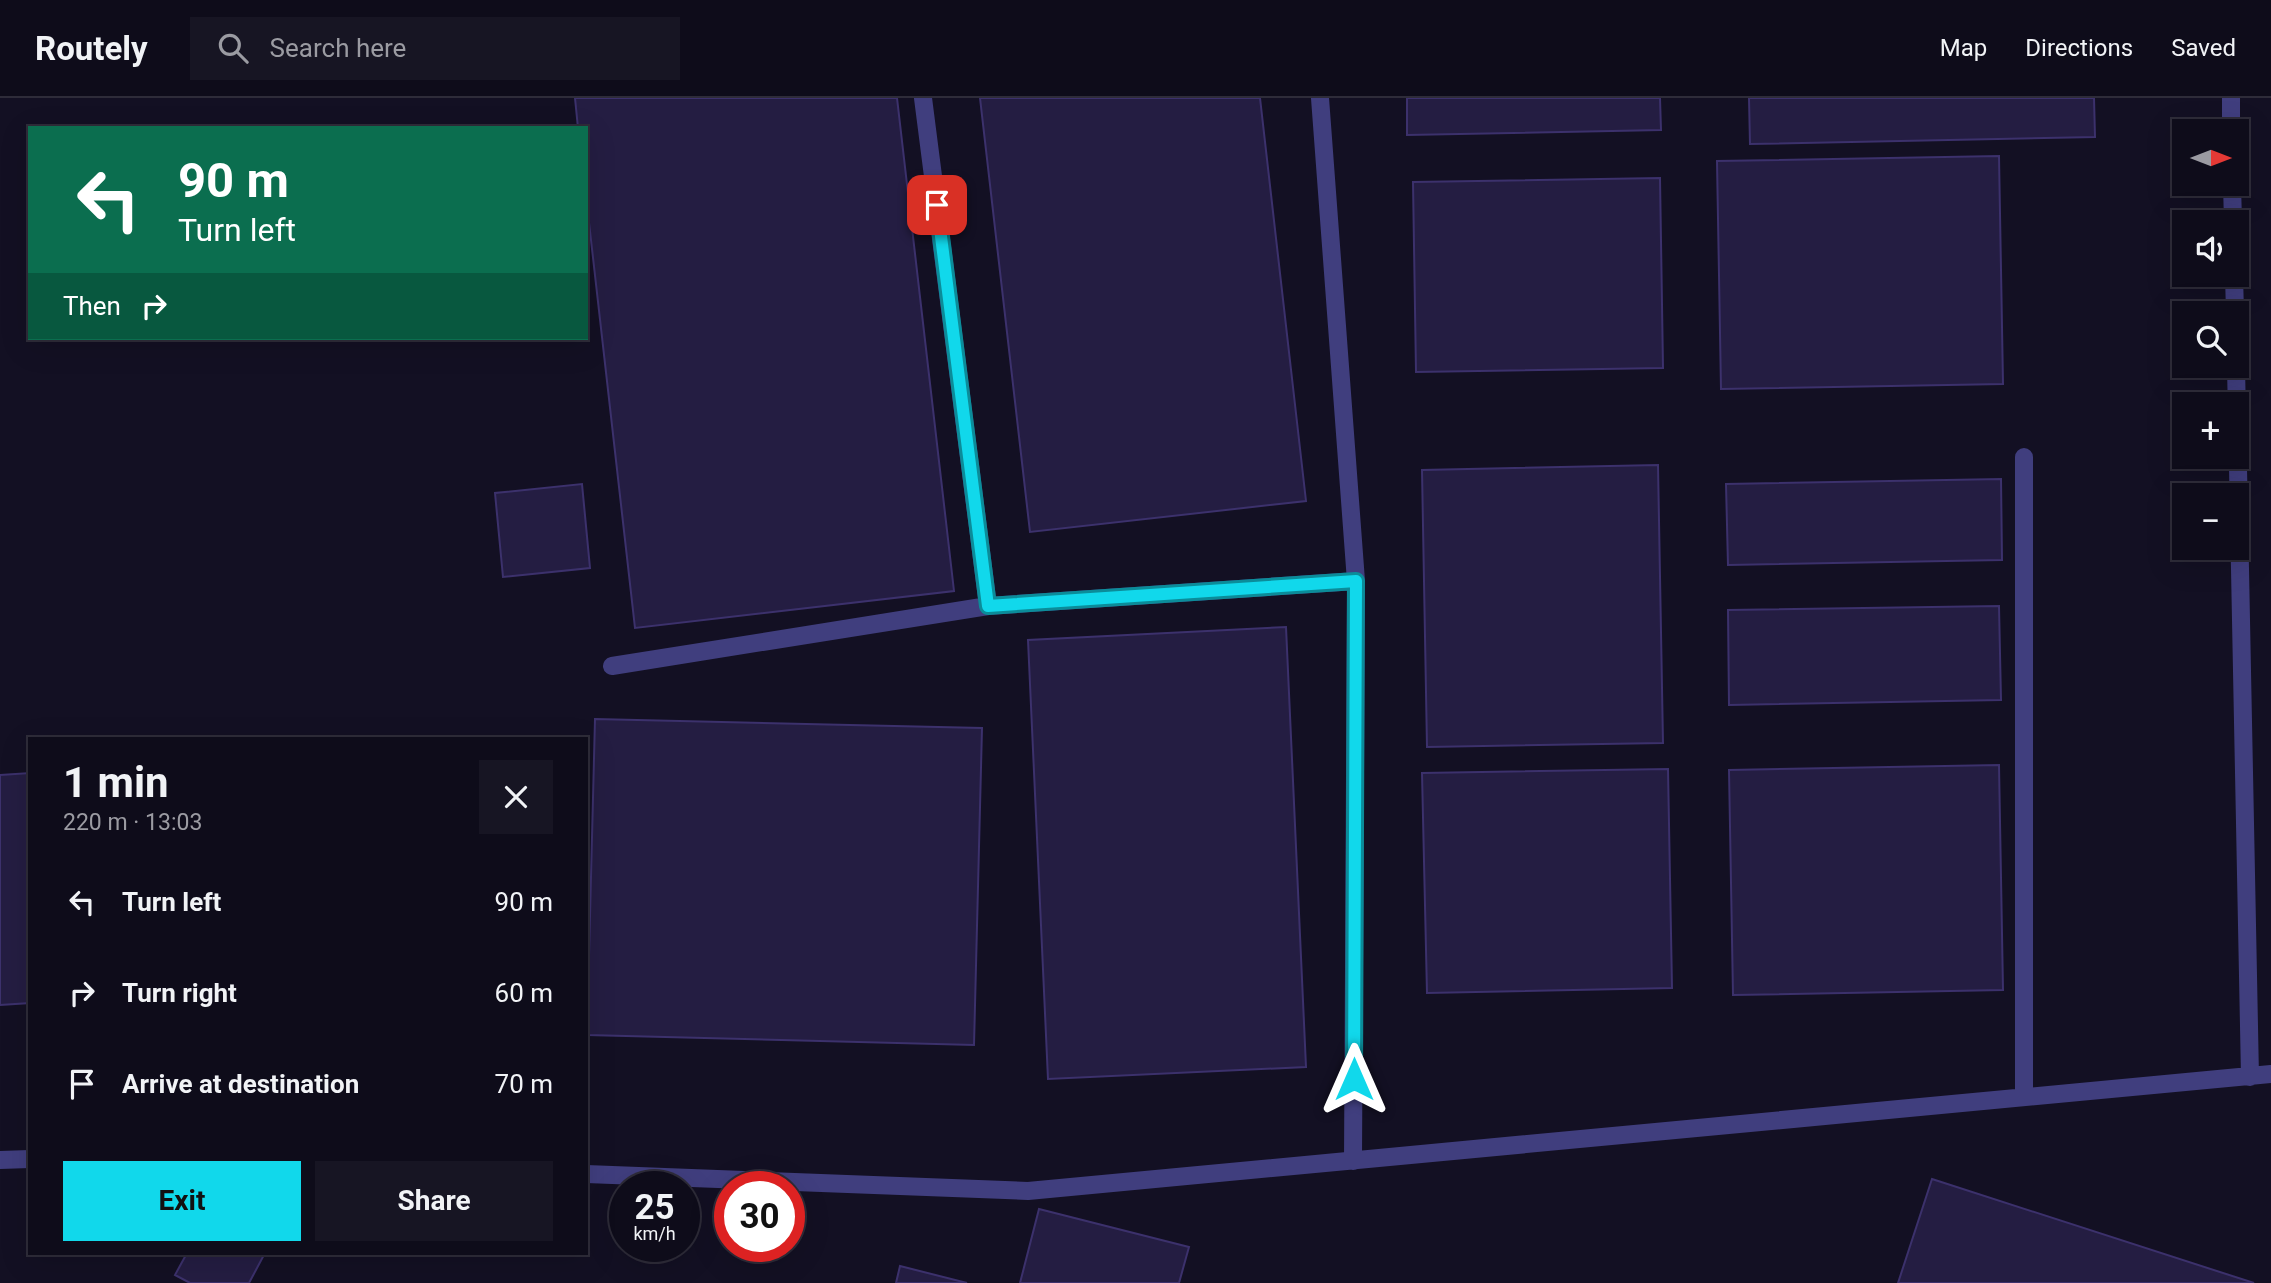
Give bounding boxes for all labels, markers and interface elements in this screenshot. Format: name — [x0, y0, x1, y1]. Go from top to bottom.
search box — [190, 17, 680, 80]
text: Routely — [35, 29, 148, 68]
icon: search — [214, 29, 252, 67]
text: Search here — [270, 33, 406, 63]
text: Map — [1940, 34, 1987, 62]
text: Directions — [2025, 34, 2133, 62]
text: Saved — [2171, 34, 2236, 62]
north arrow — [2172, 119, 2249, 196]
map controls — [2172, 119, 2249, 560]
text: 90 m — [178, 152, 289, 209]
icon: left — [63, 154, 154, 245]
pin — [907, 175, 967, 235]
icon: arrive — [918, 186, 956, 224]
button: sound — [2172, 210, 2249, 287]
text: Turn left — [178, 211, 296, 249]
icon: right — [135, 287, 173, 325]
text: Then — [63, 291, 121, 321]
button: search — [2172, 301, 2249, 378]
button: + — [2172, 392, 2249, 469]
button: − — [2172, 483, 2249, 560]
text: 1 min — [63, 758, 169, 807]
button: close — [479, 760, 553, 834]
text: 220 m · 13:03 — [63, 809, 202, 836]
icon: left — [63, 883, 101, 921]
text: Turn left — [122, 887, 221, 917]
text: 90 m — [495, 887, 553, 917]
icon: right — [63, 974, 101, 1012]
text: Turn right — [122, 978, 237, 1008]
text: 60 m — [495, 978, 553, 1008]
position arrow — [1317, 1042, 1391, 1116]
icon: arrive — [63, 1065, 101, 1103]
text: Arrive at destination — [122, 1069, 359, 1099]
text: 70 m — [495, 1069, 553, 1099]
button: Exit — [63, 1161, 301, 1241]
button: Share — [315, 1161, 553, 1241]
speed limit sign: 30 — [714, 1171, 805, 1262]
text: 25 — [634, 1187, 675, 1228]
text: km/h — [633, 1223, 676, 1244]

